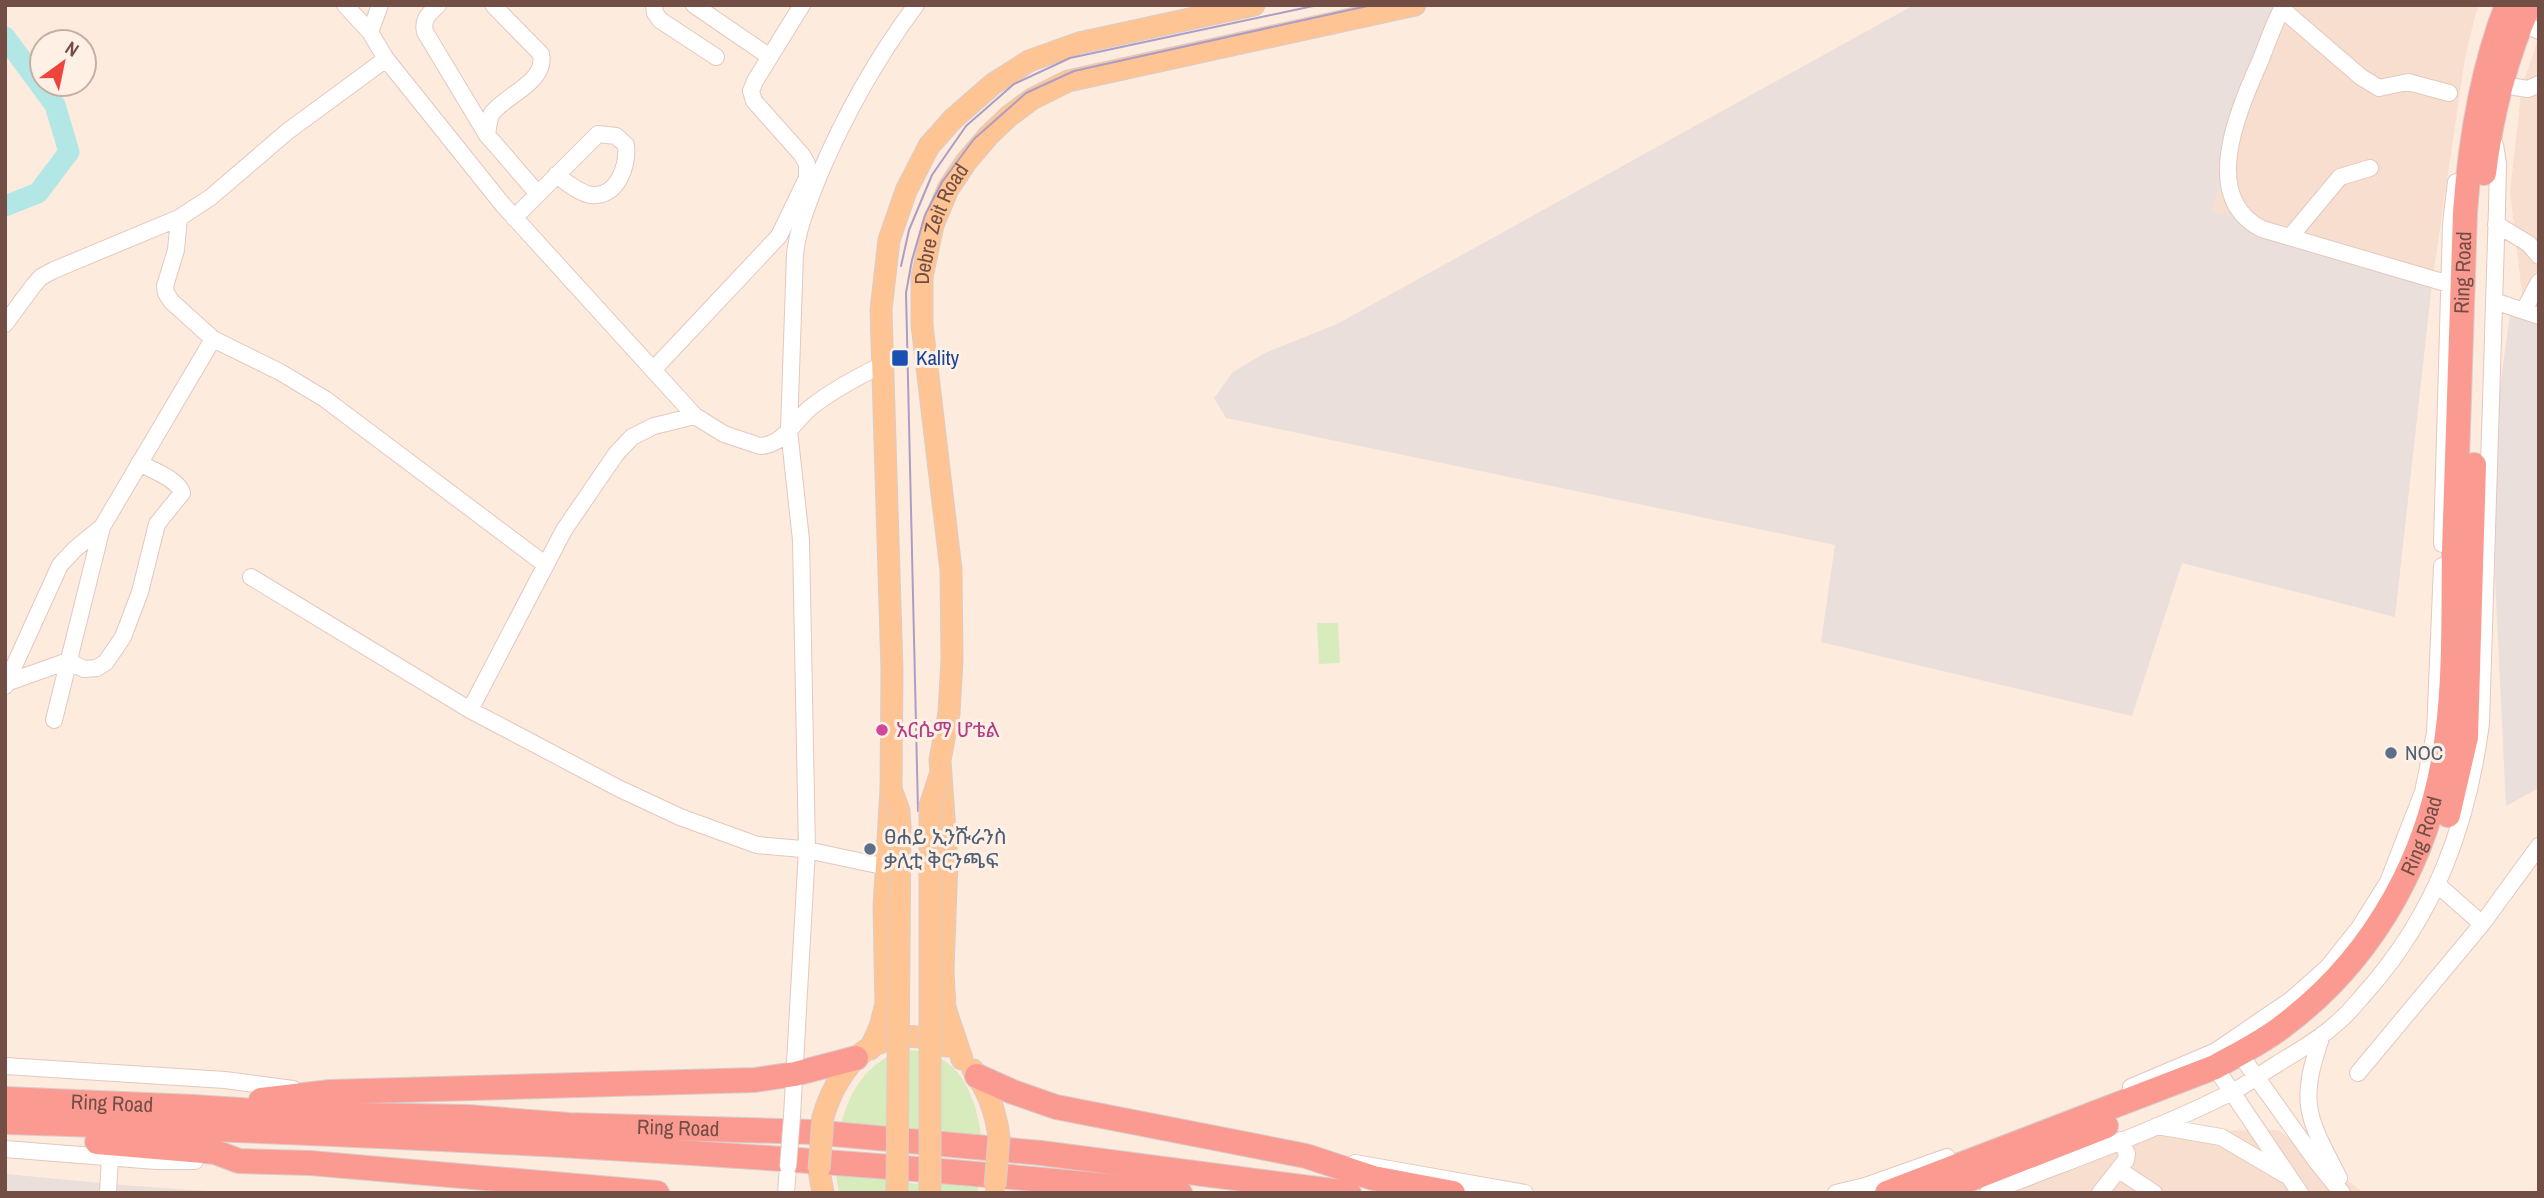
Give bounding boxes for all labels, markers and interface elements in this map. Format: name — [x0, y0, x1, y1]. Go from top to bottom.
north arrow — [28, 28, 98, 98]
text: N — [60, 35, 84, 63]
street label: Debre Zeit Road — [907, 158, 975, 284]
street label: Ring Road — [2447, 231, 2478, 314]
place label: Kality — [916, 343, 959, 372]
marker: Kality — [890, 348, 910, 368]
place label: አርሴማ ሆቴል — [896, 715, 1000, 744]
marker: አርሴማ ሆቴል — [874, 722, 890, 738]
place label: NOC — [2405, 738, 2443, 767]
marker: NOC — [2383, 745, 2399, 761]
street label: Ring Road — [2393, 793, 2449, 880]
place label: ፀሐይ ኢንሹራንስ ቃሊቲ ቅርንጫፍ — [884, 822, 1007, 875]
marker: ፀሐይ ኢንሹራንስ ቃሊቲ ቅርንጫፍ — [862, 841, 878, 857]
street label: Ring Road — [70, 1087, 154, 1119]
street label: Ring Road — [637, 1112, 720, 1143]

